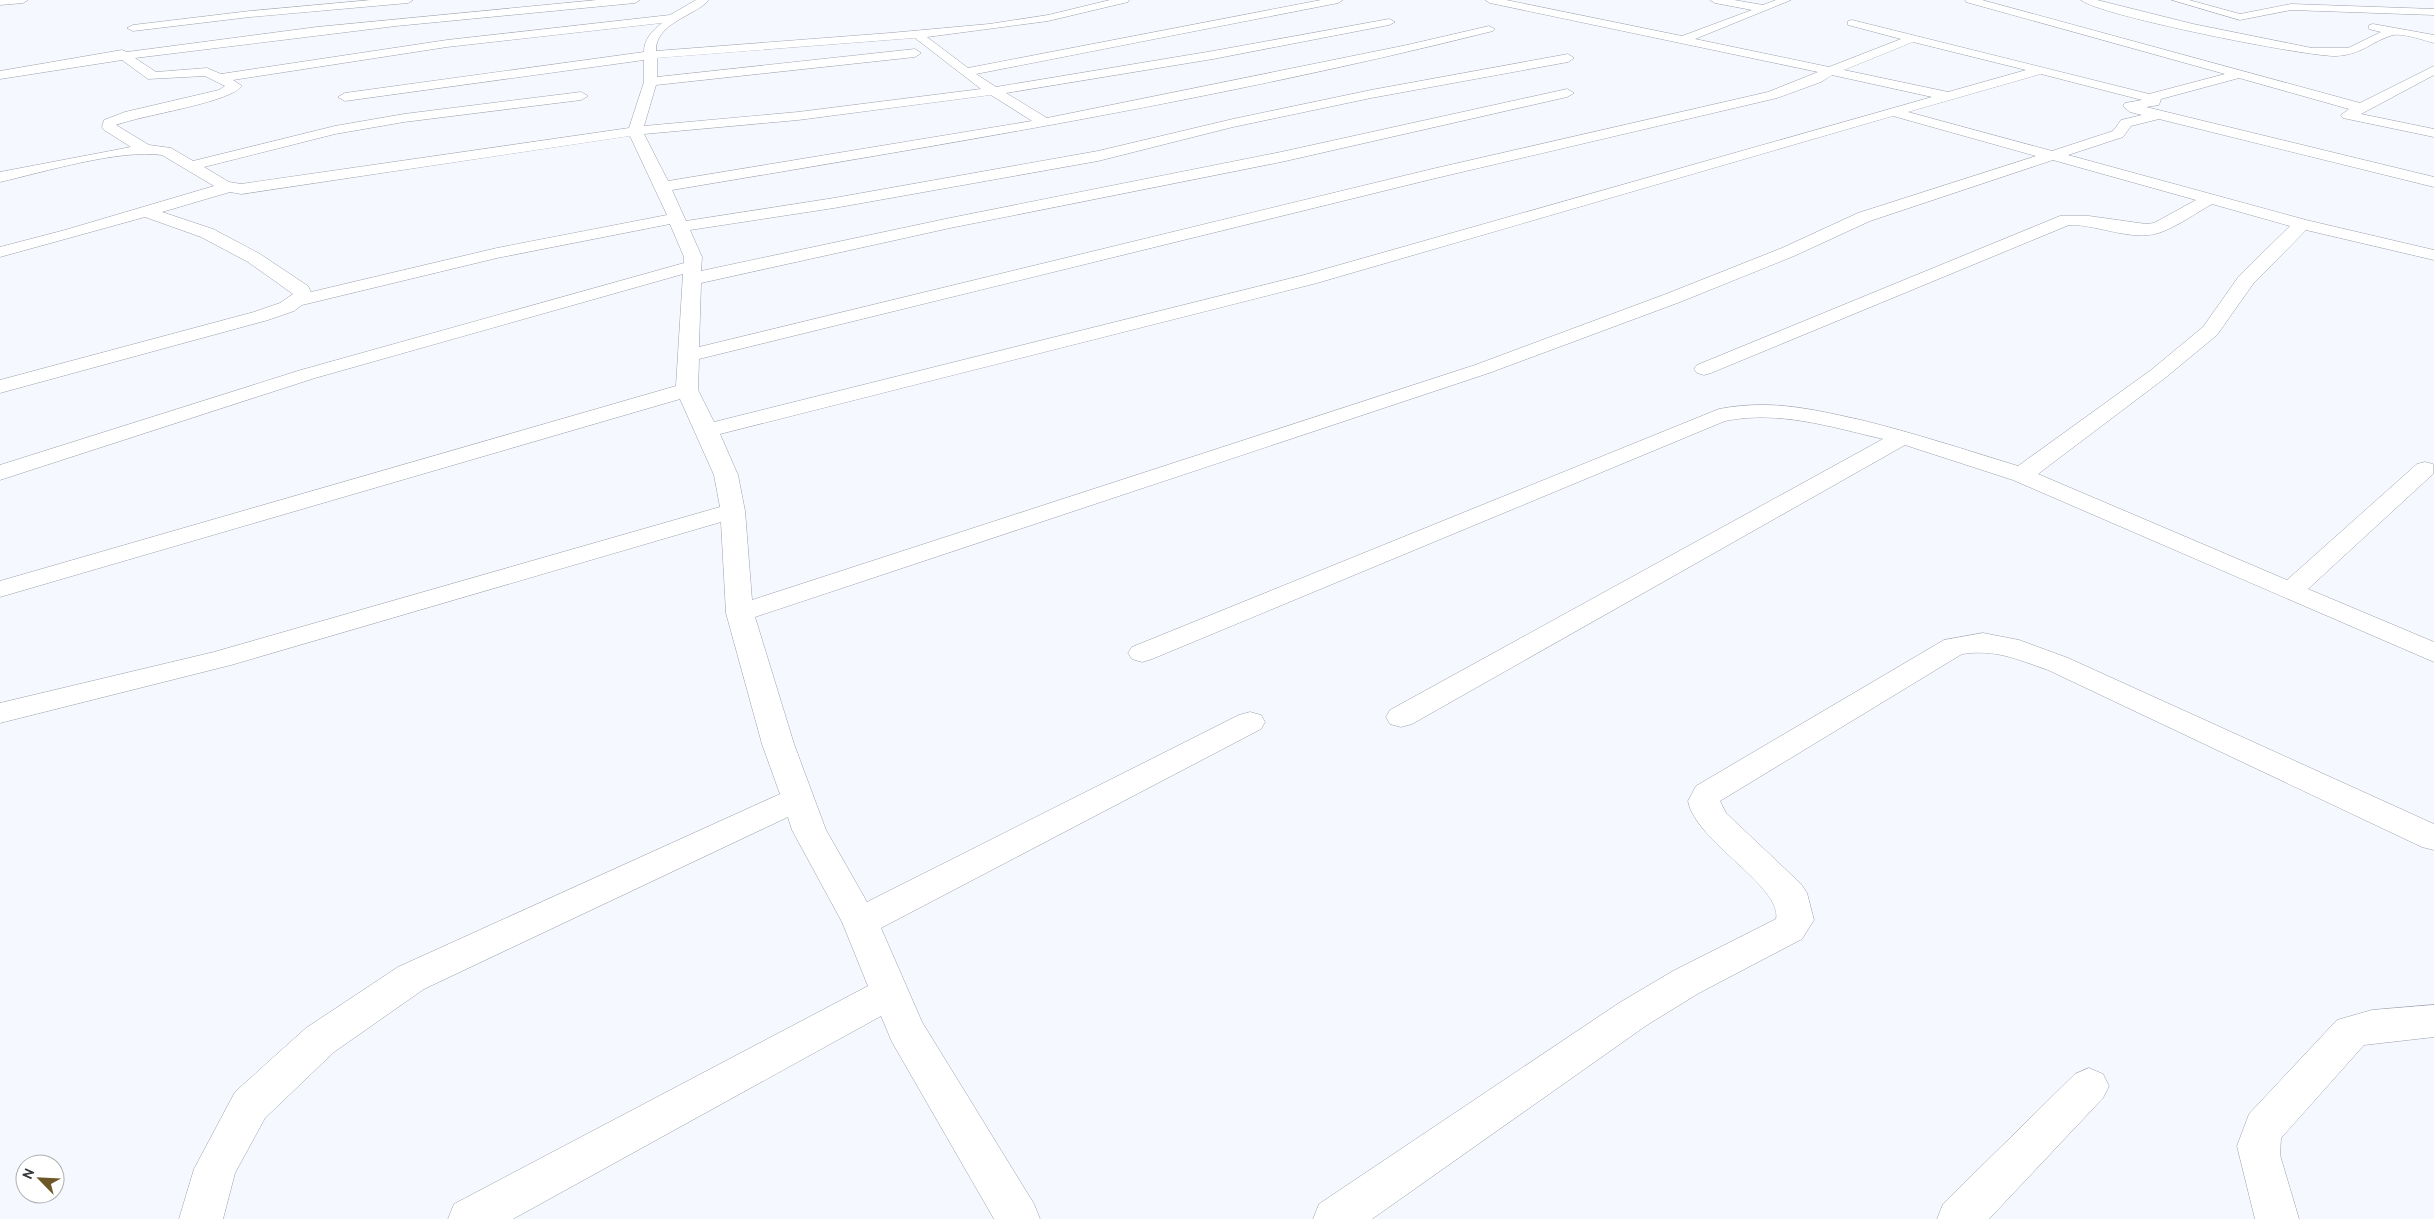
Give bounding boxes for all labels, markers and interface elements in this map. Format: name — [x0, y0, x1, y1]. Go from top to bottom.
north arrow — [15, 1154, 65, 1204]
text: N — [20, 1166, 39, 1182]

